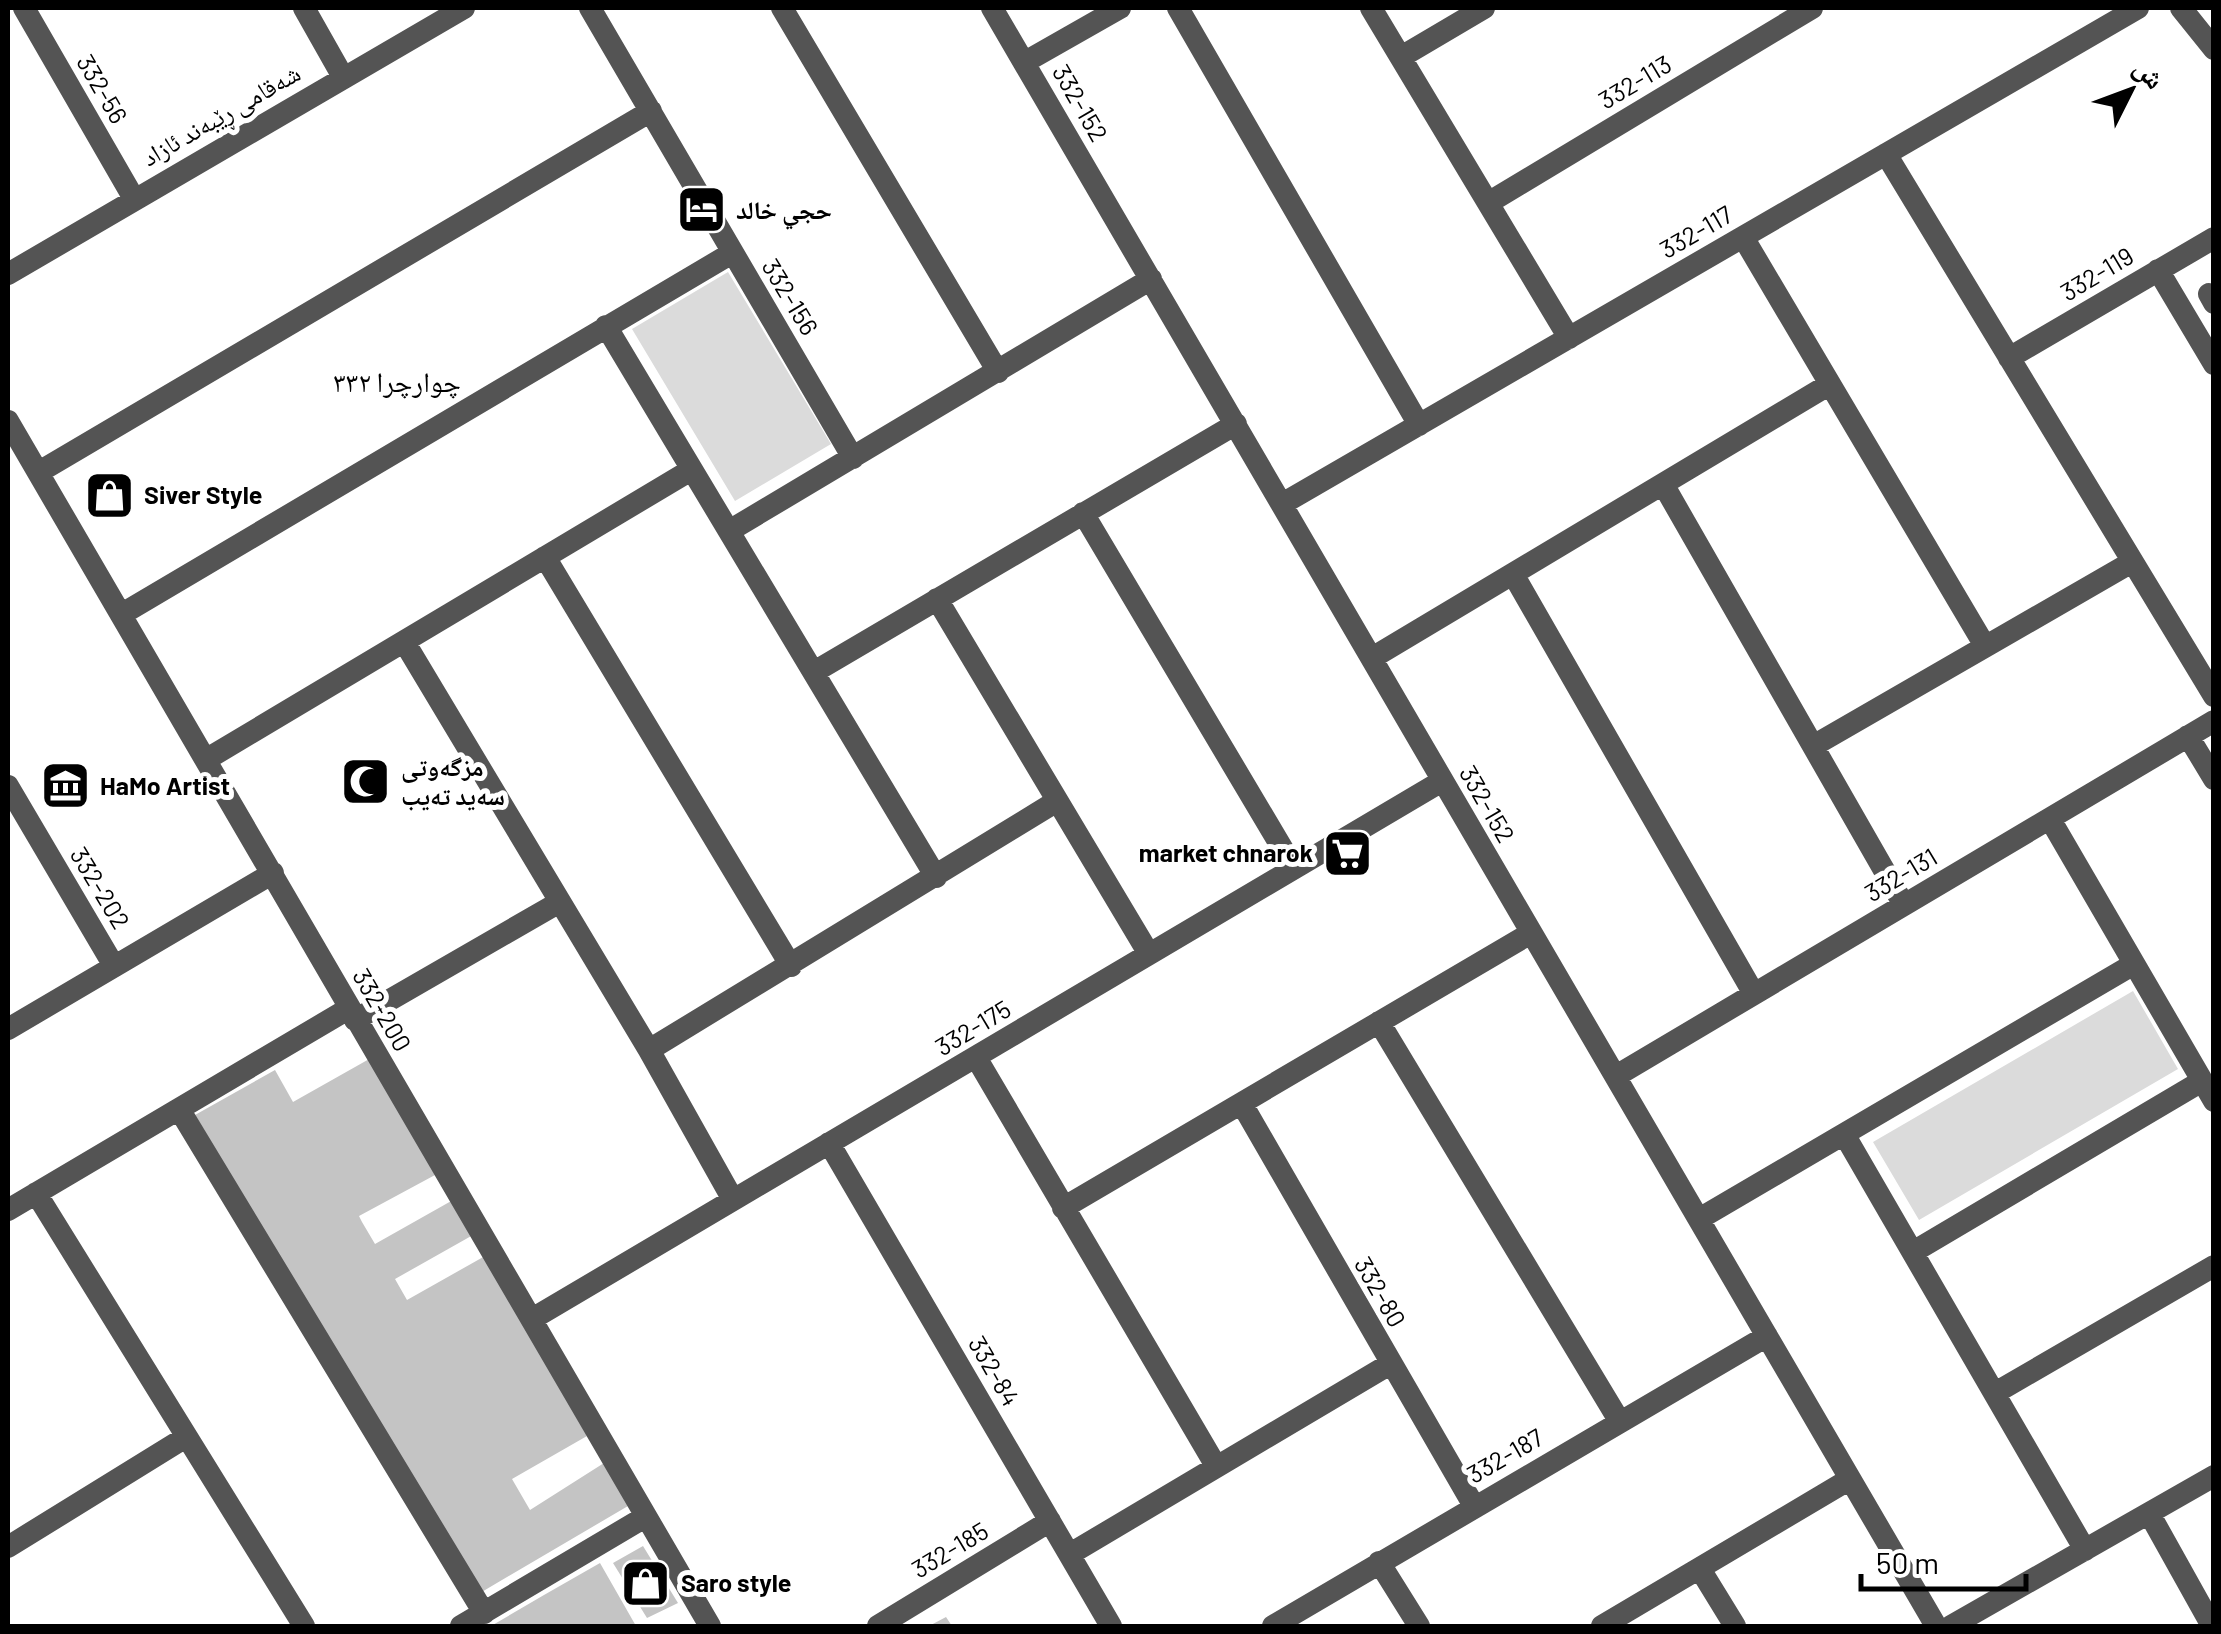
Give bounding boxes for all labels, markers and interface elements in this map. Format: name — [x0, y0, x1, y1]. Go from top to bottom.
north arrow — [2081, 40, 2181, 140]
street label: 332-113 — [1593, 48, 1676, 114]
street label: 332-56 — [71, 49, 135, 128]
text: ش — [2127, 50, 2173, 96]
street label: شەقامی ڕێبەند ئازاد — [136, 57, 308, 176]
street label: 332-152 — [1047, 59, 1115, 146]
hotel icon: حجي خالد — [675, 184, 727, 236]
place label: حجي خالد — [736, 194, 832, 230]
street label: 332-117 — [1654, 198, 1737, 264]
street label: 332-119 — [2055, 240, 2138, 307]
street label: 332-156 — [757, 253, 825, 340]
district label: چوارچرا ٣٣٢ — [333, 364, 461, 399]
shop icon: Siver Style — [83, 469, 135, 521]
place label: Siver Style — [144, 479, 262, 509]
place label: مزگەوتی سەید تەیب — [401, 751, 505, 811]
mosque icon: مزگەوتی سەید تەیب — [340, 755, 392, 807]
museum icon: HaMo Artist — [39, 760, 91, 812]
street label: 332-152 — [1454, 760, 1522, 847]
place label: HaMo Artist — [100, 770, 230, 800]
supermarket icon: market chnarok — [1322, 827, 1374, 879]
place label: market chnarok — [1139, 837, 1313, 867]
street label: 332-202 — [65, 841, 137, 934]
street label: 332-131 — [1859, 841, 1942, 907]
street label: 332-200 — [347, 963, 419, 1056]
street label: 332-175 — [929, 993, 1016, 1061]
street label: 332-80 — [1349, 1251, 1413, 1332]
street label: 332-84 — [963, 1330, 1027, 1411]
street label: 332-187 — [1461, 1421, 1548, 1489]
street label: 332-185 — [906, 1515, 993, 1584]
scale bar — [1861, 1529, 2026, 1591]
text: 50 m — [1876, 1544, 1939, 1580]
shop icon: Saro style — [620, 1557, 672, 1609]
place label: Saro style — [681, 1567, 792, 1597]

